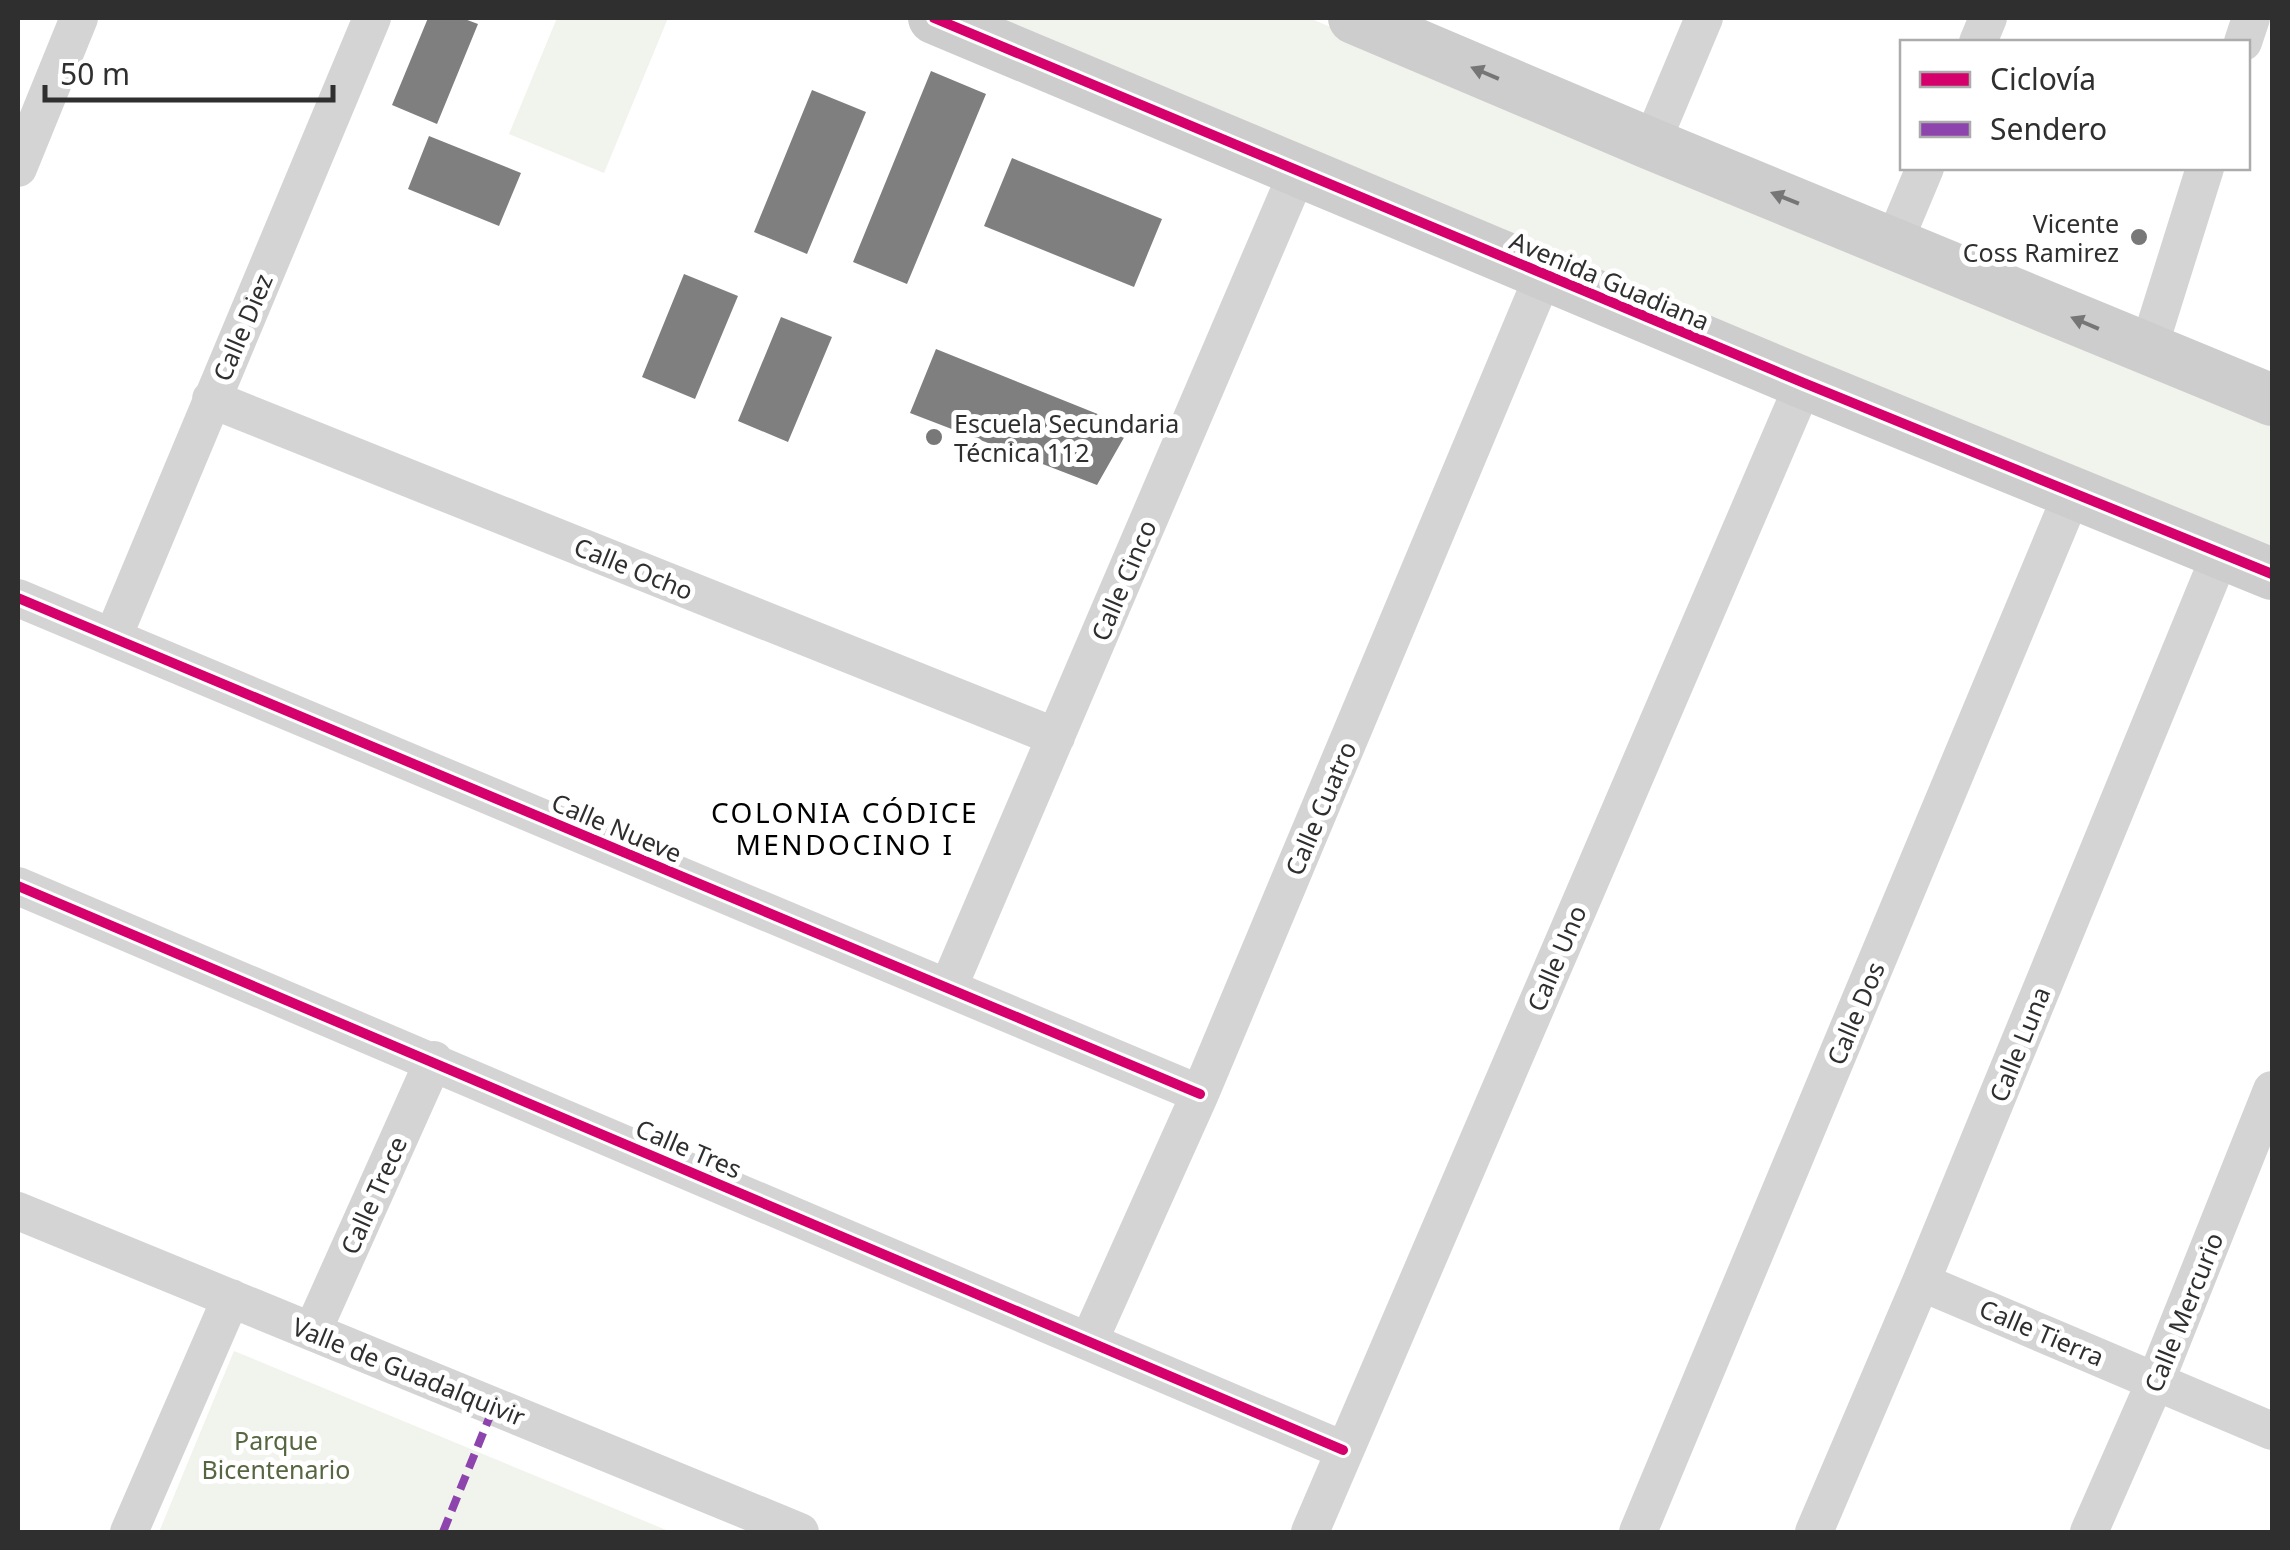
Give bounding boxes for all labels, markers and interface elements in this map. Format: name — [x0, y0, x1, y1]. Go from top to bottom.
scale bar — [45, 40, 332, 102]
legend — [1900, 40, 2250, 170]
text: 50 m — [60, 53, 130, 94]
text: Ciclovía — [1990, 58, 2096, 99]
one-way arrow — [1470, 65, 1500, 81]
text: Sendero — [1990, 108, 2107, 149]
one-way arrow — [1770, 190, 1800, 206]
place label: Vicente Coss Ramirez — [1963, 206, 2119, 269]
street label: Avenida Guadiana — [1505, 223, 1715, 337]
marker: Vicente Coss Ramirez — [2128, 226, 2150, 248]
street label: Calle Diez — [204, 268, 280, 386]
one-way arrow — [2070, 315, 2100, 331]
place label: Escuela Secundaria Técnica 112 — [954, 406, 1179, 469]
marker: Escuela Secundaria Técnica 112 — [923, 426, 945, 448]
street label: Calle Cinco — [1082, 514, 1164, 646]
street label: Calle Ocho — [569, 529, 699, 607]
street label: Calle Cuatro — [1276, 736, 1364, 880]
street label: Calle Nueve — [547, 784, 687, 870]
district label: COLONIA CÓDICE MENDOCINO I — [711, 793, 979, 863]
street label: Calle Uno — [1518, 900, 1594, 1016]
street label: Calle Dos — [1818, 956, 1892, 1070]
street label: Calle Luna — [1981, 981, 2057, 1107]
street label: Calle Tres — [631, 1110, 747, 1186]
street label: Calle Trece — [332, 1131, 414, 1259]
street label: Calle Mercurio — [2136, 1227, 2230, 1397]
street label: Calle Tierra — [1975, 1291, 2109, 1373]
street label: Valle de Guadalquivir — [288, 1309, 530, 1433]
park label: Parque Bicentenario — [202, 1423, 350, 1486]

